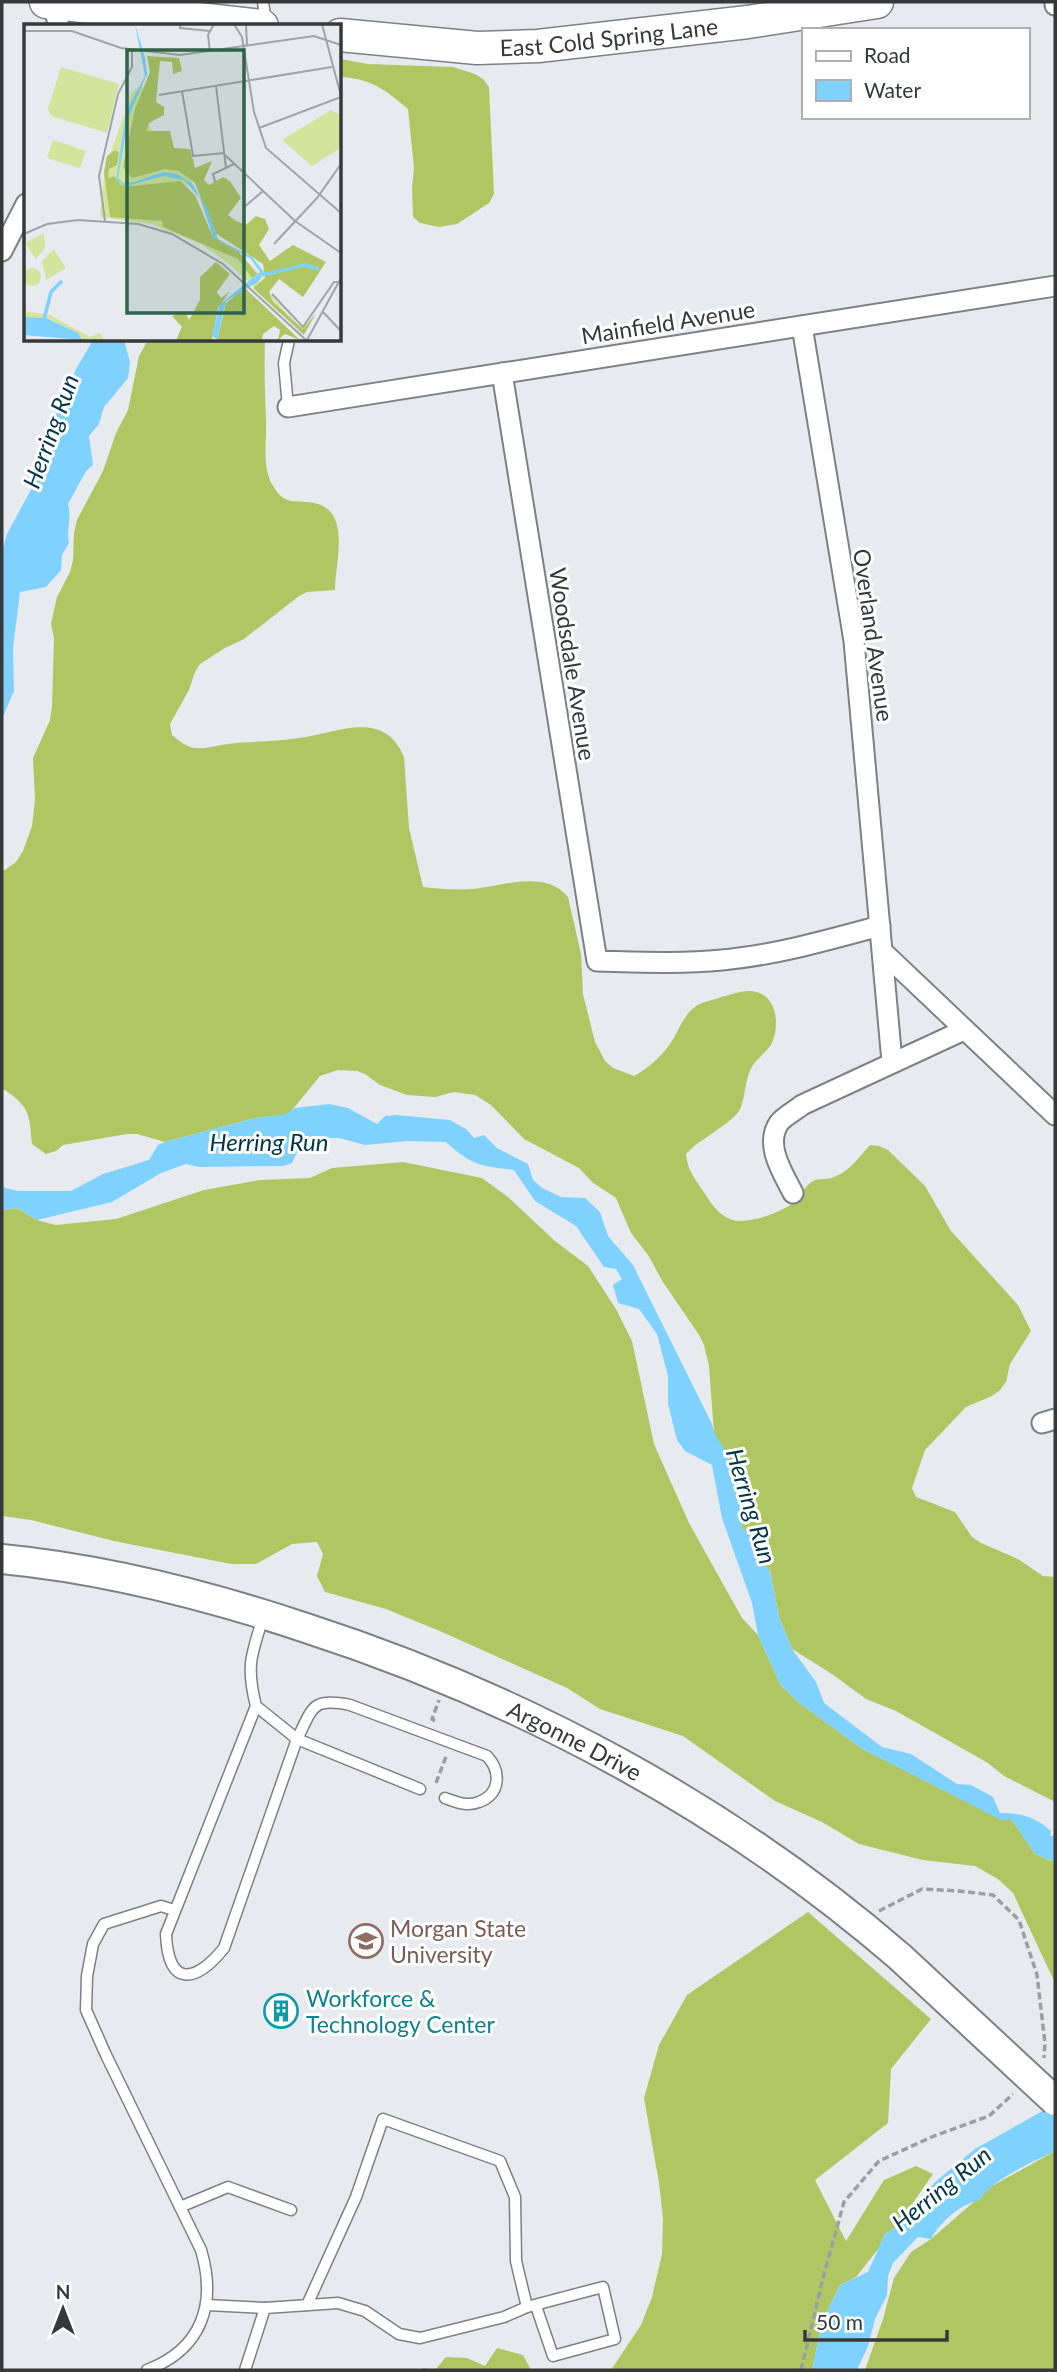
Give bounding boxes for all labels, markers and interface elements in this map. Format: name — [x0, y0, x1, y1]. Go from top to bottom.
street label: East Cold Spring Lane — [499, 12, 719, 61]
inset map — [24, 24, 341, 341]
legend — [802, 28, 1029, 119]
text: Road — [864, 42, 911, 67]
text: Water — [864, 77, 921, 102]
street label: Mainfield Avenue — [579, 294, 757, 350]
water label: Herring Run — [16, 370, 84, 492]
street label: Overland Avenue — [848, 547, 900, 723]
street label: Woodsdale Avenue — [544, 566, 602, 762]
water label: Herring Run — [209, 1127, 329, 1156]
water label: Herring Run — [721, 1445, 783, 1567]
street label: Argonne Drive — [503, 1695, 647, 1786]
place label: Morgan State University — [390, 1914, 526, 1968]
school or university icon: Morgan State University — [347, 1922, 385, 1960]
place label: Workforce & Technology Center — [306, 1984, 495, 2038]
building icon: Workforce & Technology Center — [262, 1992, 300, 2030]
water label: Herring Run — [886, 2139, 996, 2237]
north arrow — [28, 2274, 98, 2344]
text: N — [56, 2280, 70, 2303]
scale bar — [805, 2298, 947, 2342]
text: 50 m — [816, 2309, 863, 2334]

